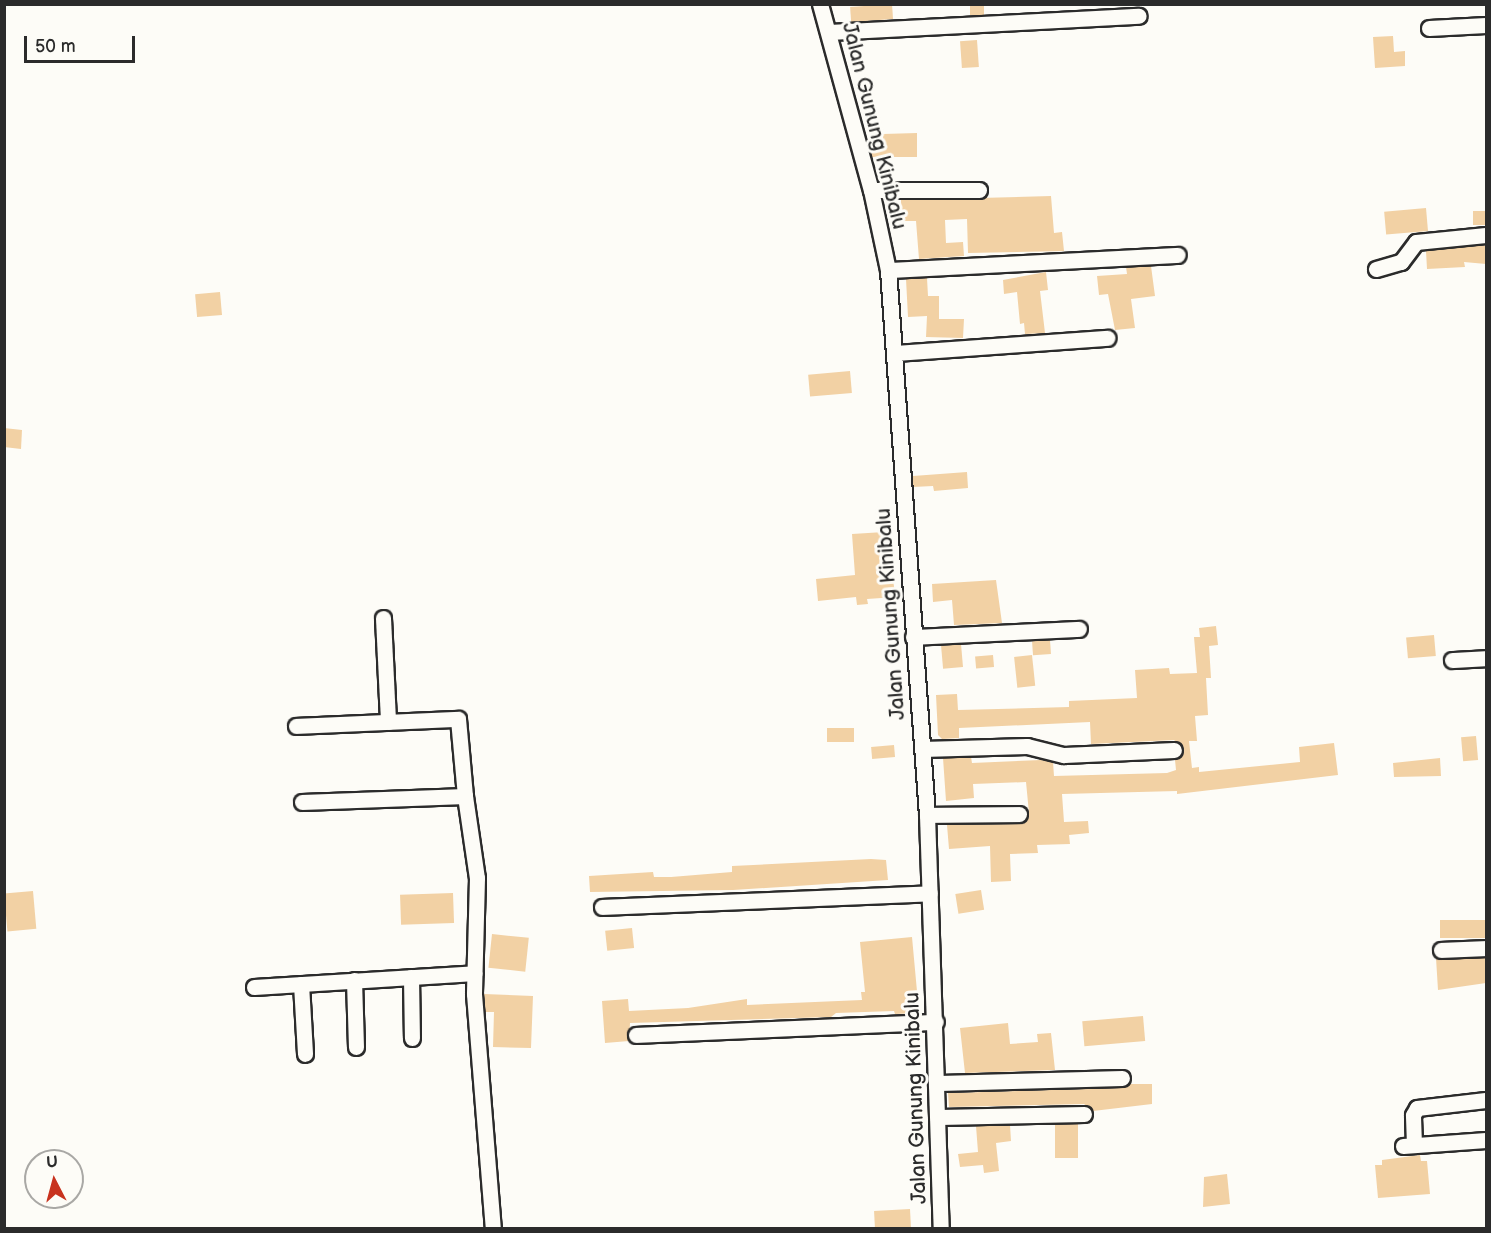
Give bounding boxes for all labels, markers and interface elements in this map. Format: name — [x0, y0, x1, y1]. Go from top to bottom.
street label: Jalan Gunung Kinibalu — [836, 20, 912, 232]
scale bar — [27, 24, 138, 62]
text: 50 m — [35, 36, 76, 57]
street label: Jalan Gunung Kinibalu — [871, 507, 911, 721]
street label: Jalan Gunung Kinibalu — [900, 992, 932, 1204]
north arrow — [24, 1149, 84, 1209]
text: U — [46, 1153, 59, 1173]

